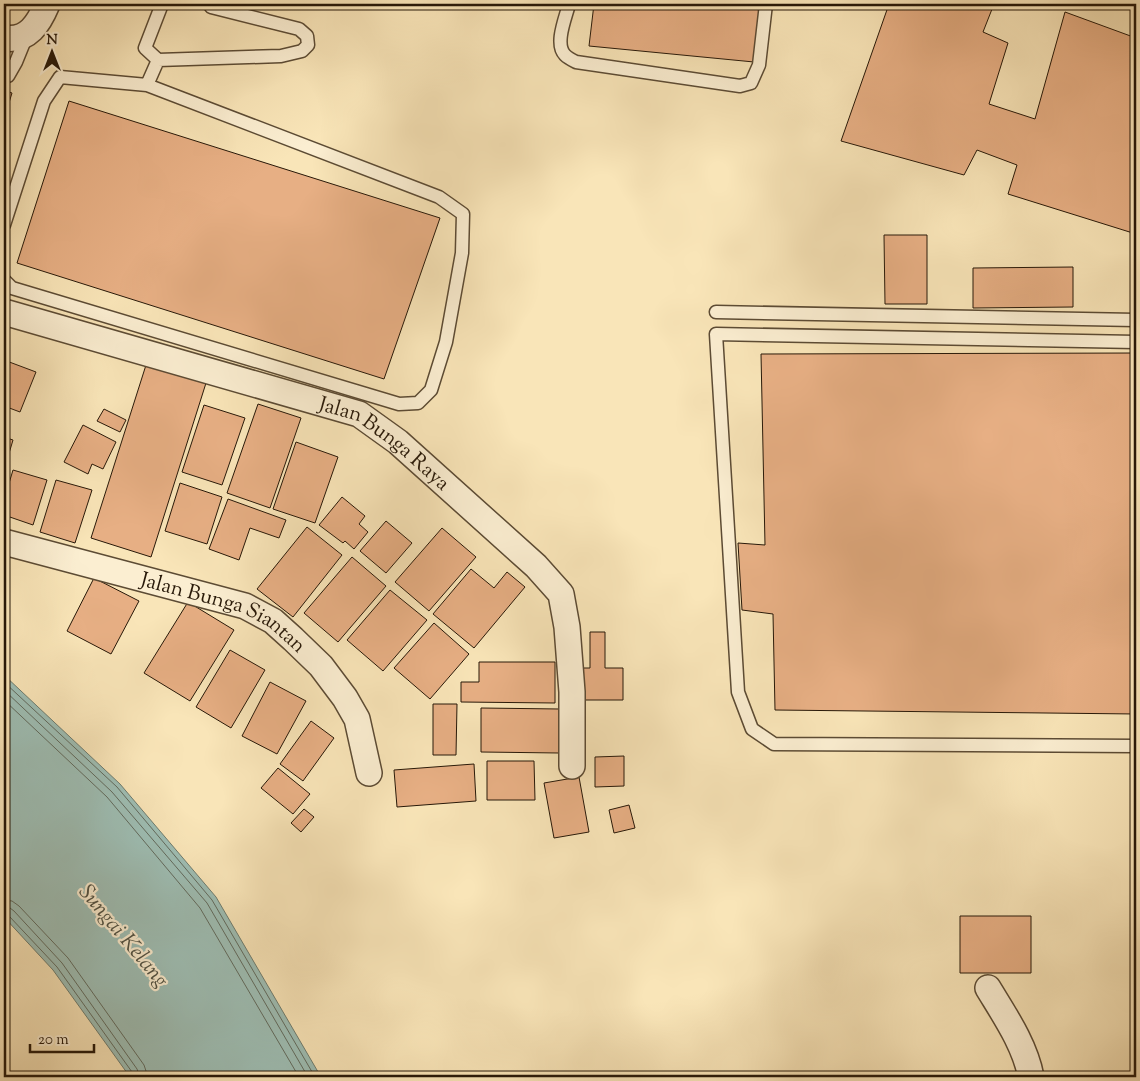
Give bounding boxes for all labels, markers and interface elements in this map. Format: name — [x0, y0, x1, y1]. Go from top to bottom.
north arrow — [28, 28, 78, 78]
text: N — [46, 31, 58, 51]
street label: Jalan Bunga Raya — [314, 390, 456, 499]
street label: Jalan Bunga Siantan — [136, 566, 312, 661]
water label: Sungai Kelang — [70, 878, 176, 996]
scale bar — [30, 1021, 94, 1053]
text: 20 m — [38, 1030, 69, 1051]

